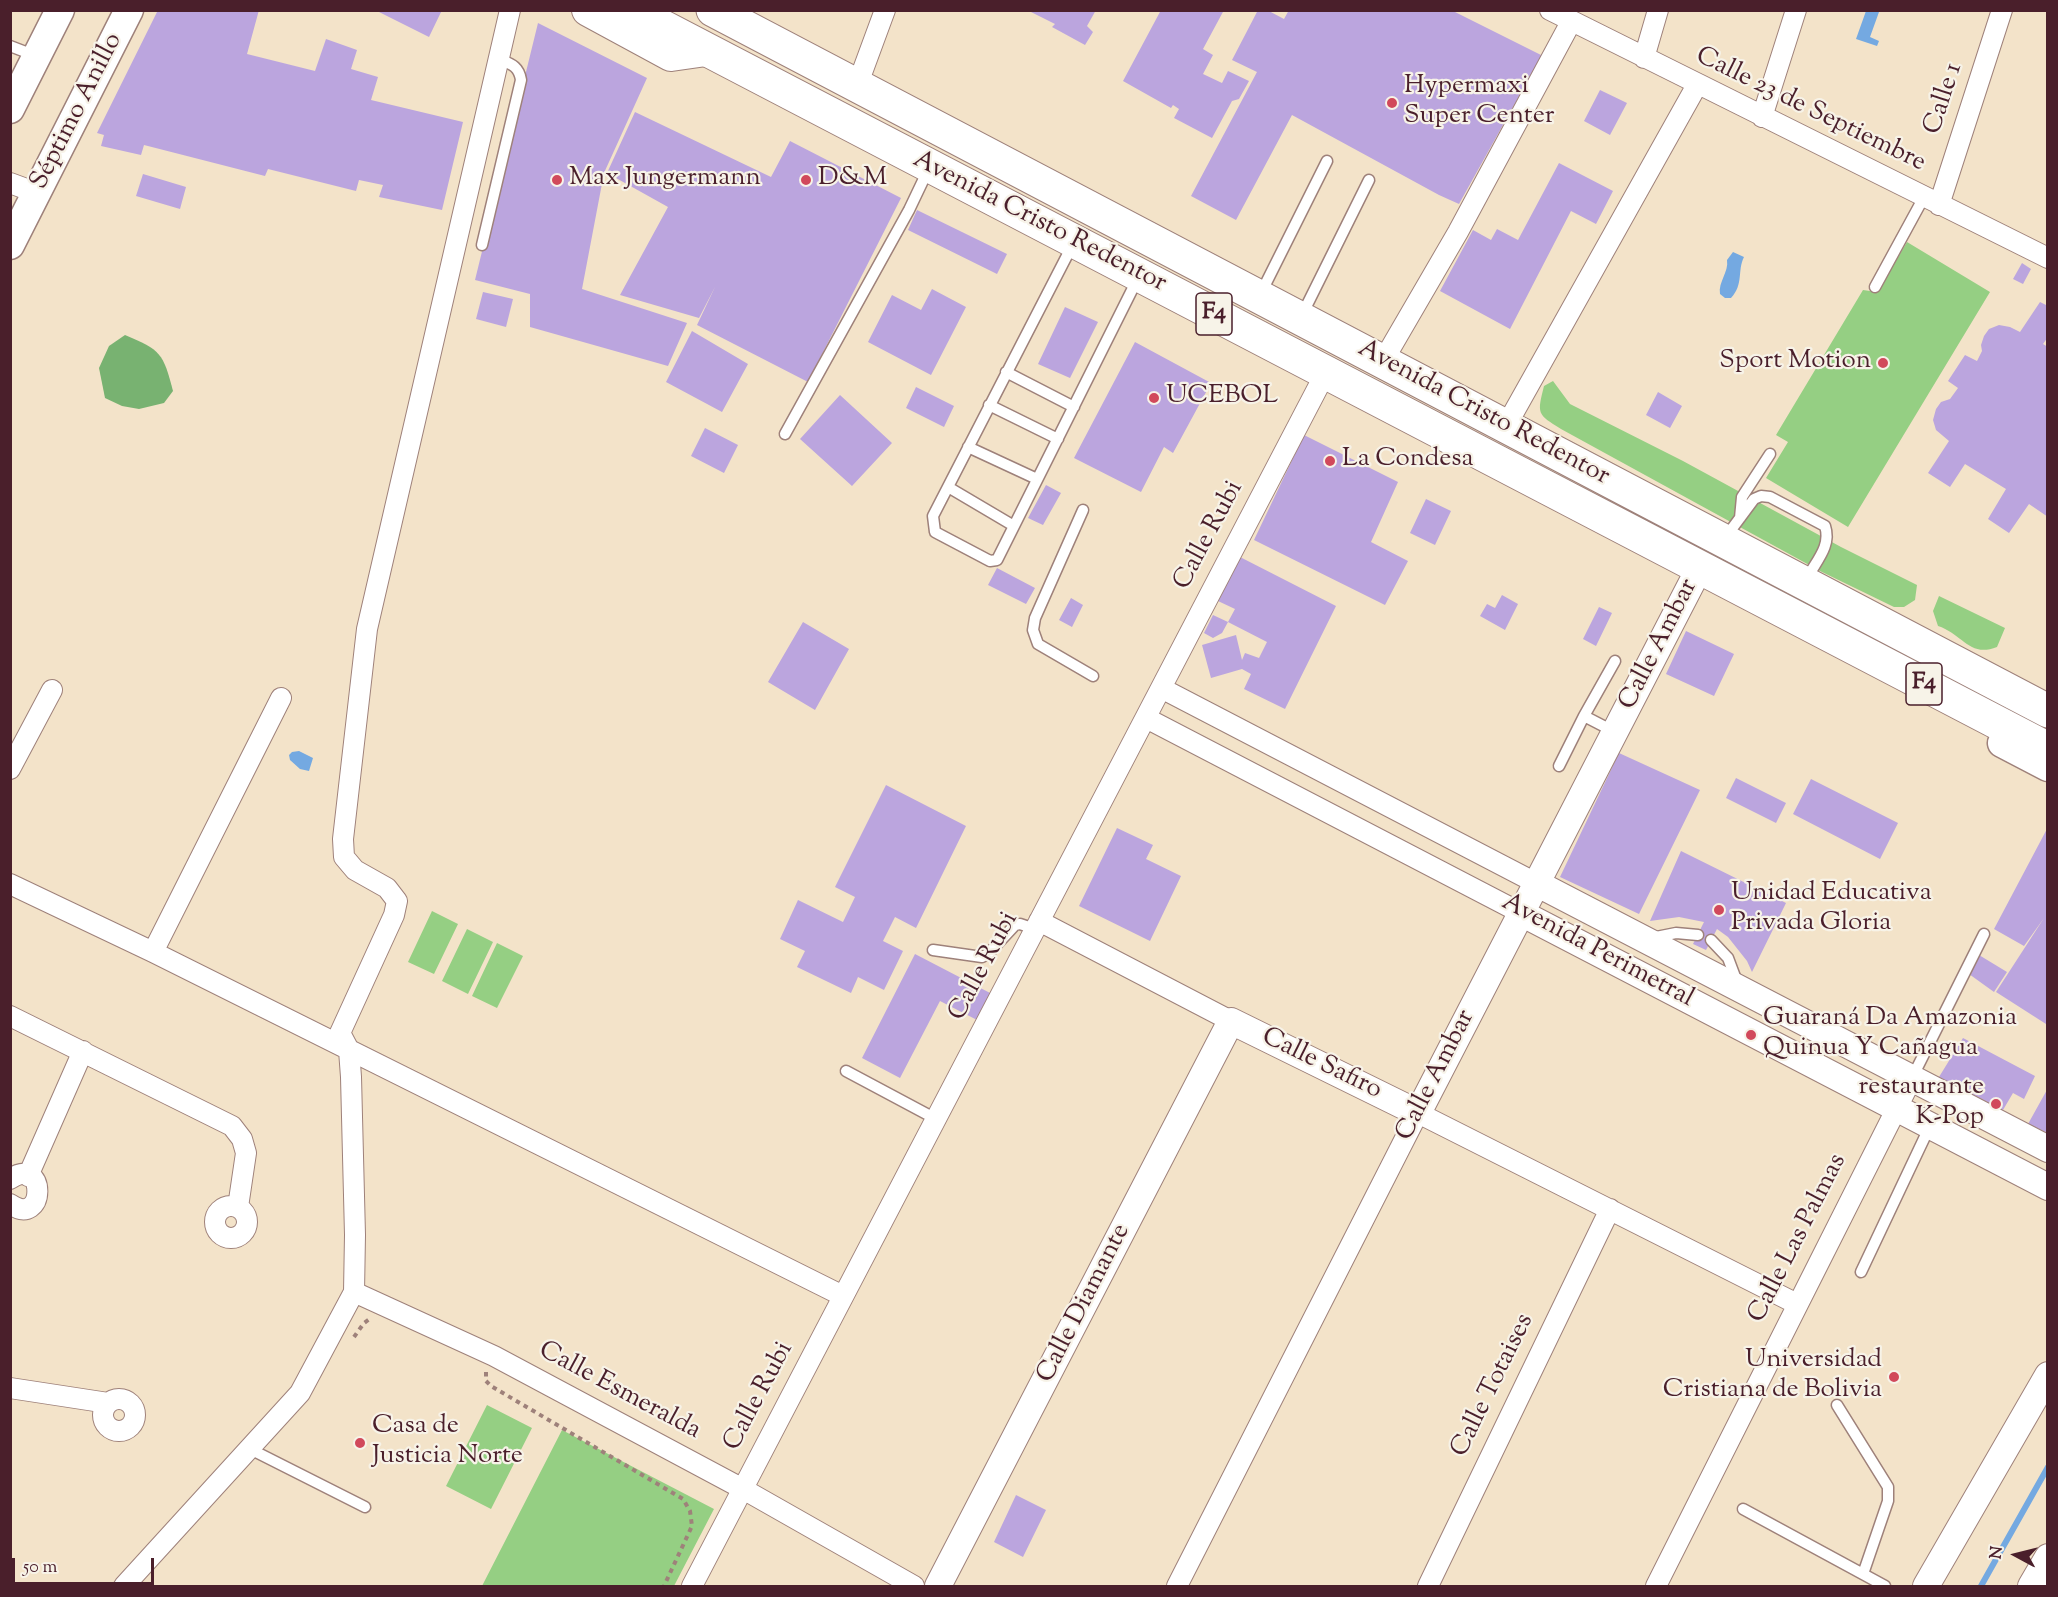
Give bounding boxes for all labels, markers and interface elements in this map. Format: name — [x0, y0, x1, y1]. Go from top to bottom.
street label: Séptimo Anillo — [25, 29, 131, 195]
street label: Calle 23 de Septiembre — [1690, 42, 1930, 180]
street label: Calle 1 — [1919, 59, 1971, 139]
place label: Hypermaxi Super Center — [1404, 72, 1555, 134]
marker: Hypermaxi Super Center — [1385, 96, 1399, 110]
street label: Avenida Cristo Redentor — [907, 145, 1171, 301]
place label: Max Jungermann — [569, 164, 761, 196]
place label: D&M — [818, 164, 887, 196]
marker: Max Jungermann — [550, 173, 564, 187]
marker: D&M — [799, 173, 813, 187]
road number: F4 — [1196, 293, 1232, 335]
street label: Avenida Cristo Redentor — [1352, 334, 1614, 494]
place label: Sport Motion — [1719, 347, 1871, 379]
marker: Sport Motion — [1876, 356, 1890, 370]
place label: UCEBOL — [1166, 382, 1278, 414]
marker: UCEBOL — [1147, 391, 1161, 405]
place label: La Condesa — [1342, 445, 1474, 477]
marker: La Condesa — [1323, 454, 1337, 468]
street label: Calle Rubi — [1168, 476, 1252, 596]
street label: Calle Ambar — [1614, 574, 1706, 716]
road number: F4 — [1906, 663, 1942, 705]
place label: Unidad Educativa Privada Gloria — [1731, 879, 1932, 940]
street label: Avenida Perimetral — [1495, 888, 1699, 1016]
marker: Unidad Educativa Privada Gloria — [1712, 903, 1726, 917]
street label: Calle Rubi — [943, 907, 1027, 1027]
place label: Guaraná Da Amazonia Quinua Y Cañagua — [1763, 1004, 2017, 1066]
street label: Calle Ambar — [1391, 1005, 1483, 1147]
street label: Calle Safiro — [1256, 1022, 1386, 1108]
marker: Guaraná Da Amazonia Quinua Y Cañagua — [1744, 1028, 1758, 1042]
place label: restaurante K-Pop — [1859, 1073, 1984, 1134]
marker: restaurante K-Pop — [1989, 1097, 2003, 1111]
street label: Calle Las Palmas — [1743, 1149, 1855, 1329]
street label: Calle Diamante — [1032, 1219, 1138, 1389]
street label: Calle Totaises — [1446, 1309, 1542, 1463]
street label: Calle Esmeralda — [533, 1336, 705, 1448]
street label: Calle Rubi — [718, 1337, 802, 1457]
place label: Universidad Cristiana de Bolivia — [1663, 1346, 1882, 1408]
marker: Universidad Cristiana de Bolivia — [1887, 1370, 1901, 1384]
place label: Casa de Justicia Norte — [372, 1412, 523, 1474]
marker: Casa de Justicia Norte — [353, 1436, 367, 1450]
north arrow — [1986, 1525, 2046, 1585]
text: N — [1985, 1545, 2010, 1560]
scale bar — [15, 1546, 158, 1584]
text: 50 m — [23, 1555, 57, 1581]

